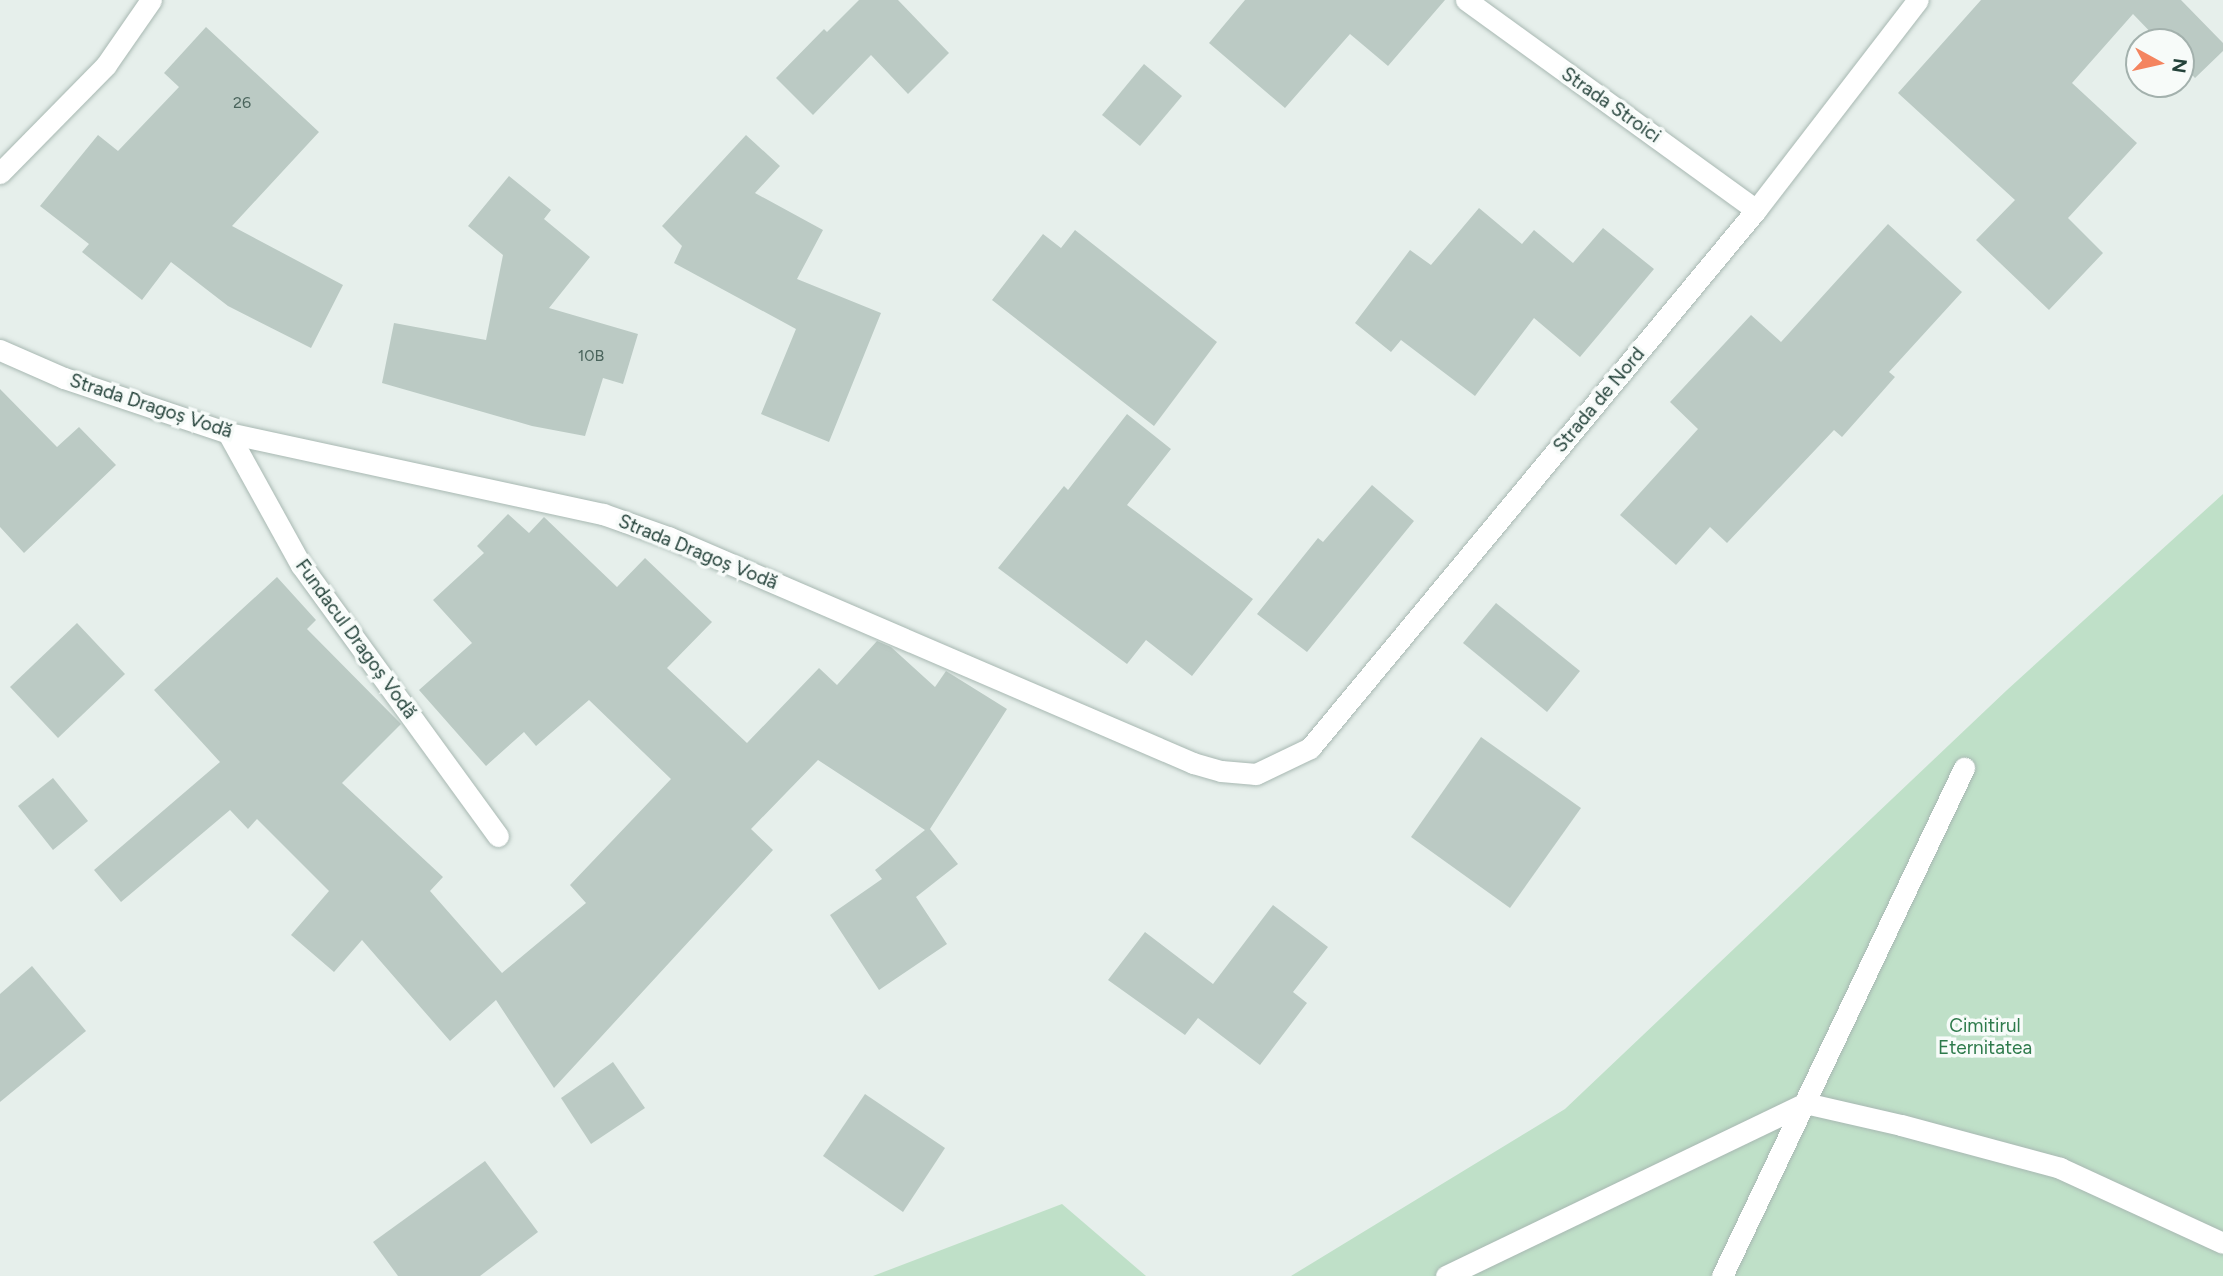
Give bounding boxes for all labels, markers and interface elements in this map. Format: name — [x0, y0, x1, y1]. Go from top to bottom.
north arrow — [2125, 28, 2195, 98]
text: N — [2167, 57, 2192, 75]
street label: Strada Stroici — [1557, 62, 1665, 148]
house number: 26 — [233, 93, 251, 113]
street label: Strada de Nord — [1548, 343, 1650, 457]
house number: 10B — [578, 346, 604, 366]
street label: Strada Dragoș Vodă — [67, 369, 235, 443]
street label: Strada Dragoș Vodă — [615, 510, 781, 594]
street label: Fundacul Dragoș Vodă — [291, 555, 421, 723]
park label: Cimitirul Eternitatea — [1938, 1015, 2032, 1059]

